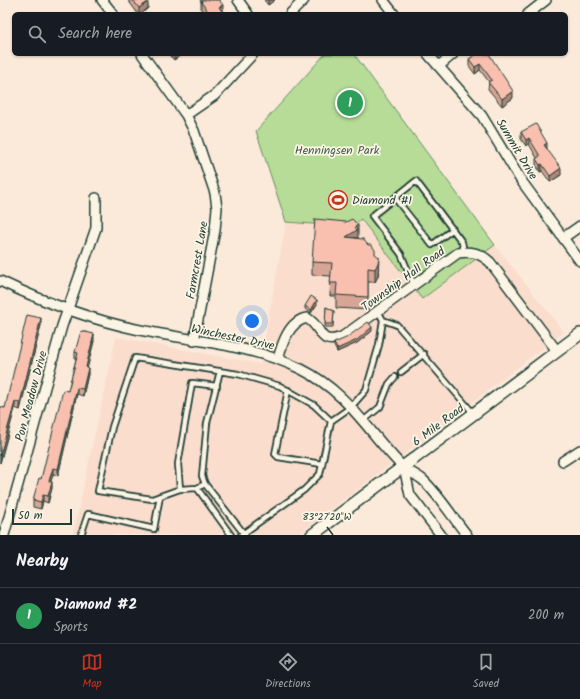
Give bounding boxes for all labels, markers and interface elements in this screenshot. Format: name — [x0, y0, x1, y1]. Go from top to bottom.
search box — [12, 12, 568, 56]
text: Search here — [58, 22, 132, 46]
icon: search — [26, 23, 48, 45]
pin: 1 — [337, 88, 363, 118]
street label: Summit Drive — [491, 115, 543, 184]
park label: Henningsen Park — [295, 141, 380, 160]
sports icon: Diamond #1 — [327, 189, 349, 211]
place label: Diamond #1 — [352, 191, 412, 210]
street label: Farmcrest Lane — [181, 219, 214, 300]
street label: Township Hall Road — [357, 242, 450, 316]
your location — [242, 311, 262, 331]
street label: Winchester Drive — [189, 319, 277, 356]
street label: Pon Meadow Drive — [10, 348, 53, 444]
street label: 6 Mile Road — [408, 399, 469, 451]
scale bar — [12, 507, 72, 526]
text: 50 m — [18, 507, 43, 525]
text: 83°27'20"W — [303, 509, 352, 525]
text: Nearby — [16, 548, 68, 575]
text: Diamond #2 — [54, 593, 137, 617]
text: 1 — [27, 605, 31, 626]
text: 200 m — [528, 605, 564, 626]
text: Sports — [54, 617, 88, 638]
tab: Map — [81, 651, 103, 693]
tab: Directions — [265, 651, 311, 693]
tab: Saved — [473, 651, 499, 693]

